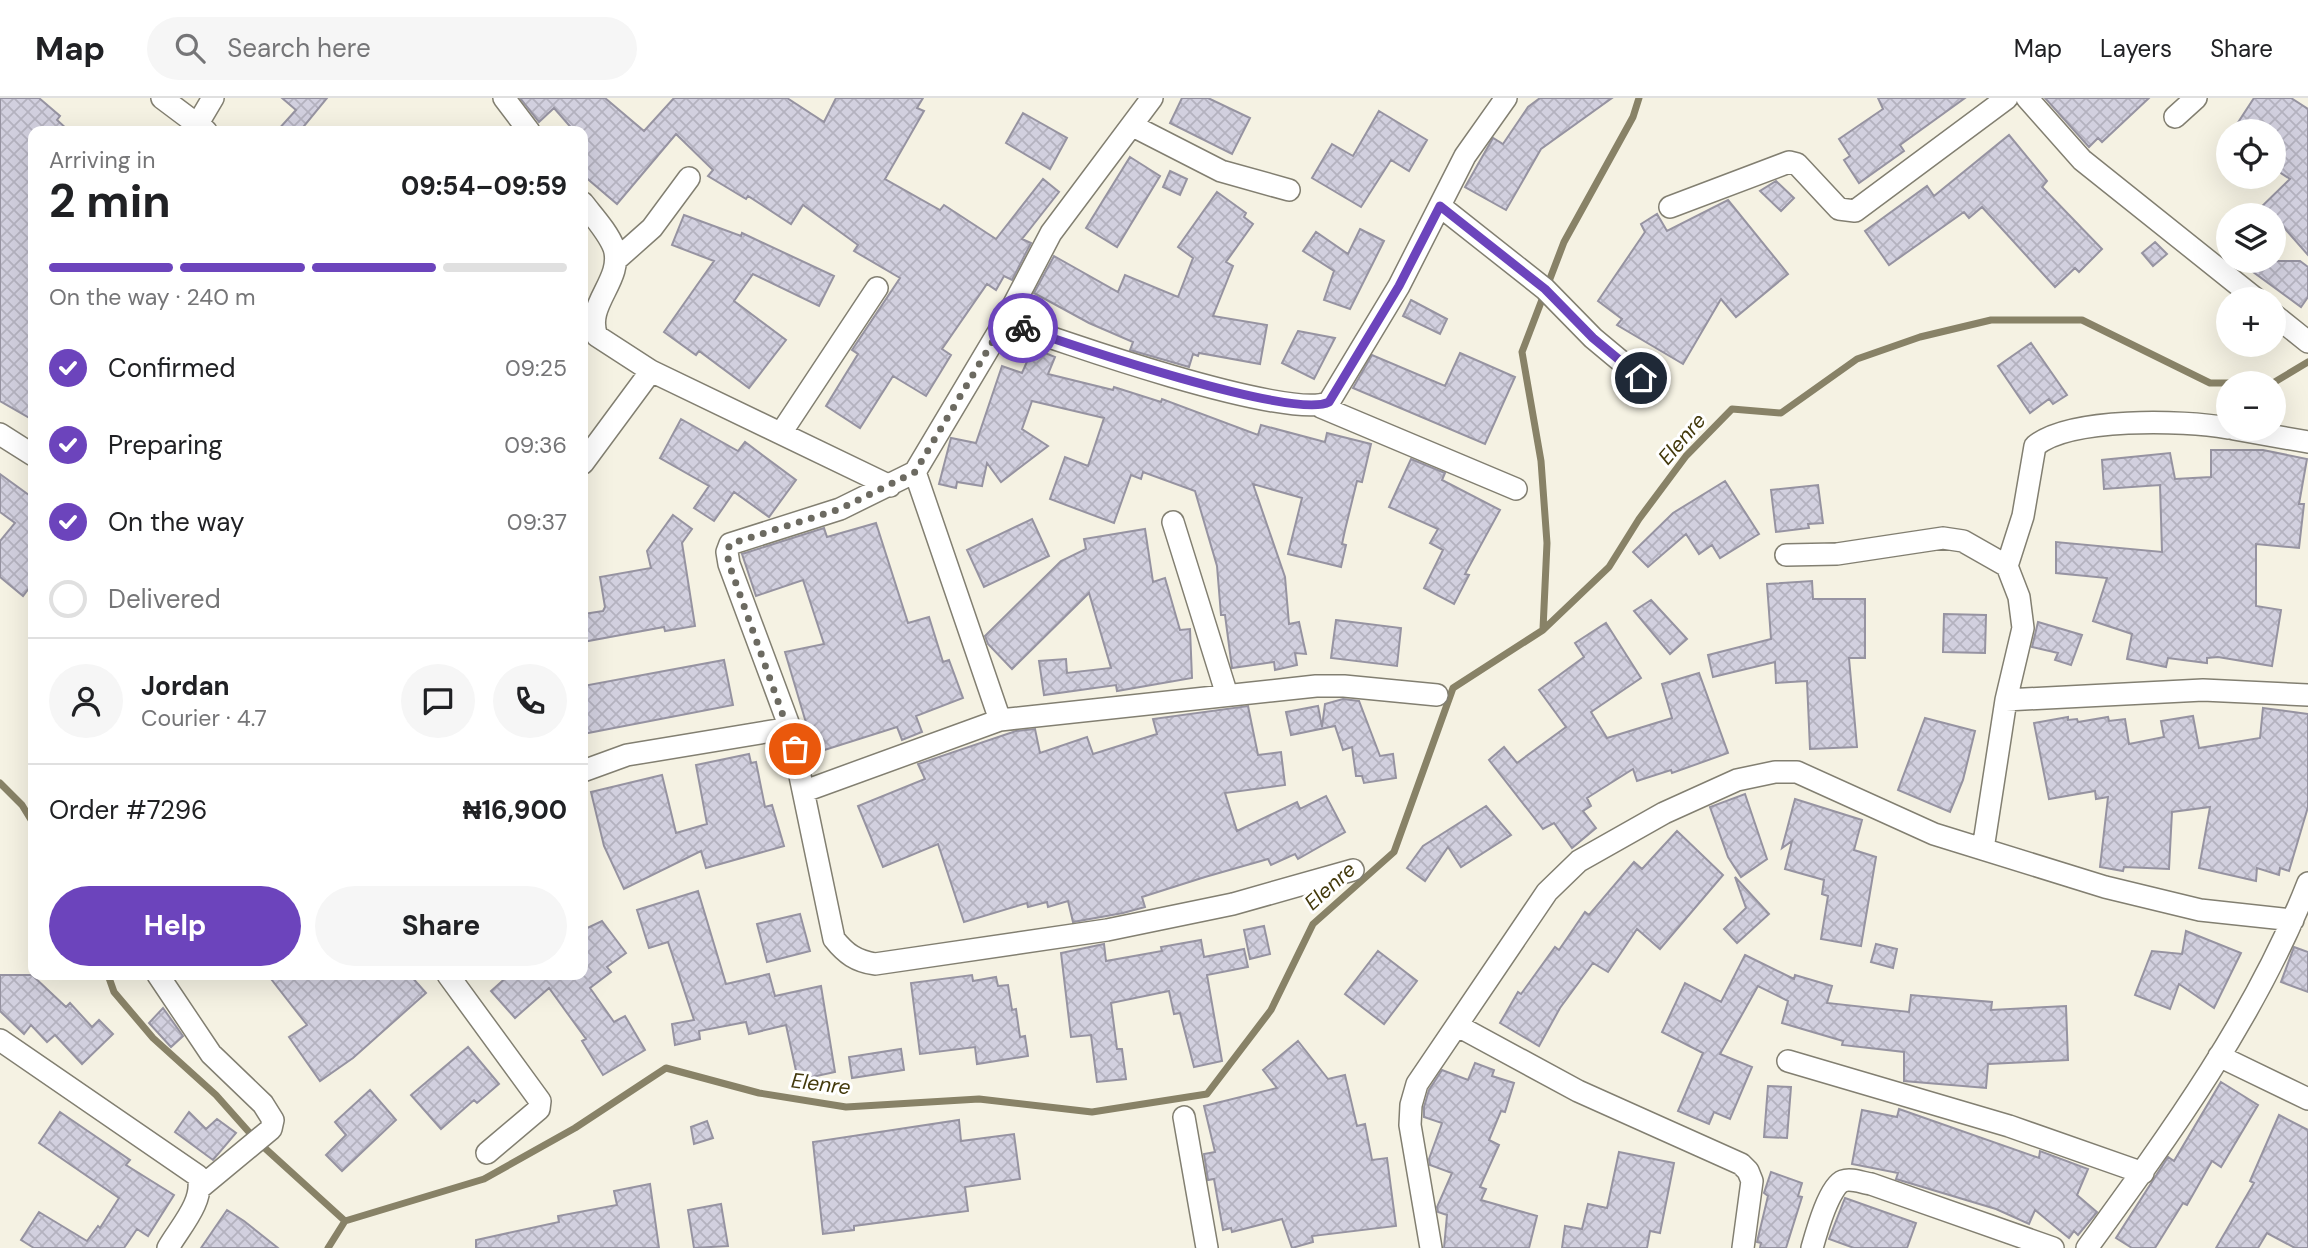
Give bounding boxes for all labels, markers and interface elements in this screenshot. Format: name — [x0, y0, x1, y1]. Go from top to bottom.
search box — [147, 17, 637, 80]
text: Map — [35, 27, 105, 70]
icon: search — [171, 29, 209, 67]
text: Search here — [227, 31, 371, 65]
text: Map — [2014, 33, 2062, 64]
text: Layers — [2100, 33, 2172, 64]
text: Share — [2210, 33, 2273, 64]
map controls — [2216, 119, 2286, 441]
button: locate — [2216, 119, 2286, 189]
text: Arriving in — [49, 145, 155, 175]
text: 09:54–09:59 — [401, 169, 567, 203]
text: 2 min — [49, 171, 171, 231]
button: layers — [2216, 203, 2286, 273]
text: On the way · 240 m — [49, 282, 256, 312]
button: + — [2216, 287, 2286, 357]
courier — [988, 293, 1058, 363]
icon: bike — [1004, 309, 1042, 347]
pin — [1611, 348, 1671, 408]
icon: check — [49, 349, 87, 387]
text: Confirmed — [108, 351, 235, 385]
text: 09:25 — [505, 353, 567, 383]
icon: home — [1622, 359, 1660, 397]
button: − — [2216, 371, 2286, 441]
water label: Elenre — [1652, 407, 1712, 471]
icon: check — [49, 426, 87, 464]
text: Preparing — [108, 428, 223, 462]
text: 09:36 — [504, 430, 567, 460]
icon: check — [49, 503, 87, 541]
text: On the way — [108, 505, 244, 539]
text: 09:37 — [507, 507, 567, 537]
text: Delivered — [108, 582, 221, 616]
button: person — [49, 664, 123, 738]
button: chat — [401, 664, 475, 738]
button: phone — [493, 664, 567, 738]
text: Jordan — [141, 669, 230, 703]
text: Courier · 4.7 — [141, 703, 267, 733]
pin — [765, 719, 825, 779]
icon: bag — [776, 730, 814, 768]
text: Order #7296 — [49, 793, 207, 827]
text: ₦16,900 — [463, 793, 567, 827]
water label: Elenre — [1298, 856, 1362, 916]
button: Help — [49, 886, 301, 966]
button: Share — [315, 886, 567, 966]
water label: Elenre — [790, 1066, 852, 1102]

